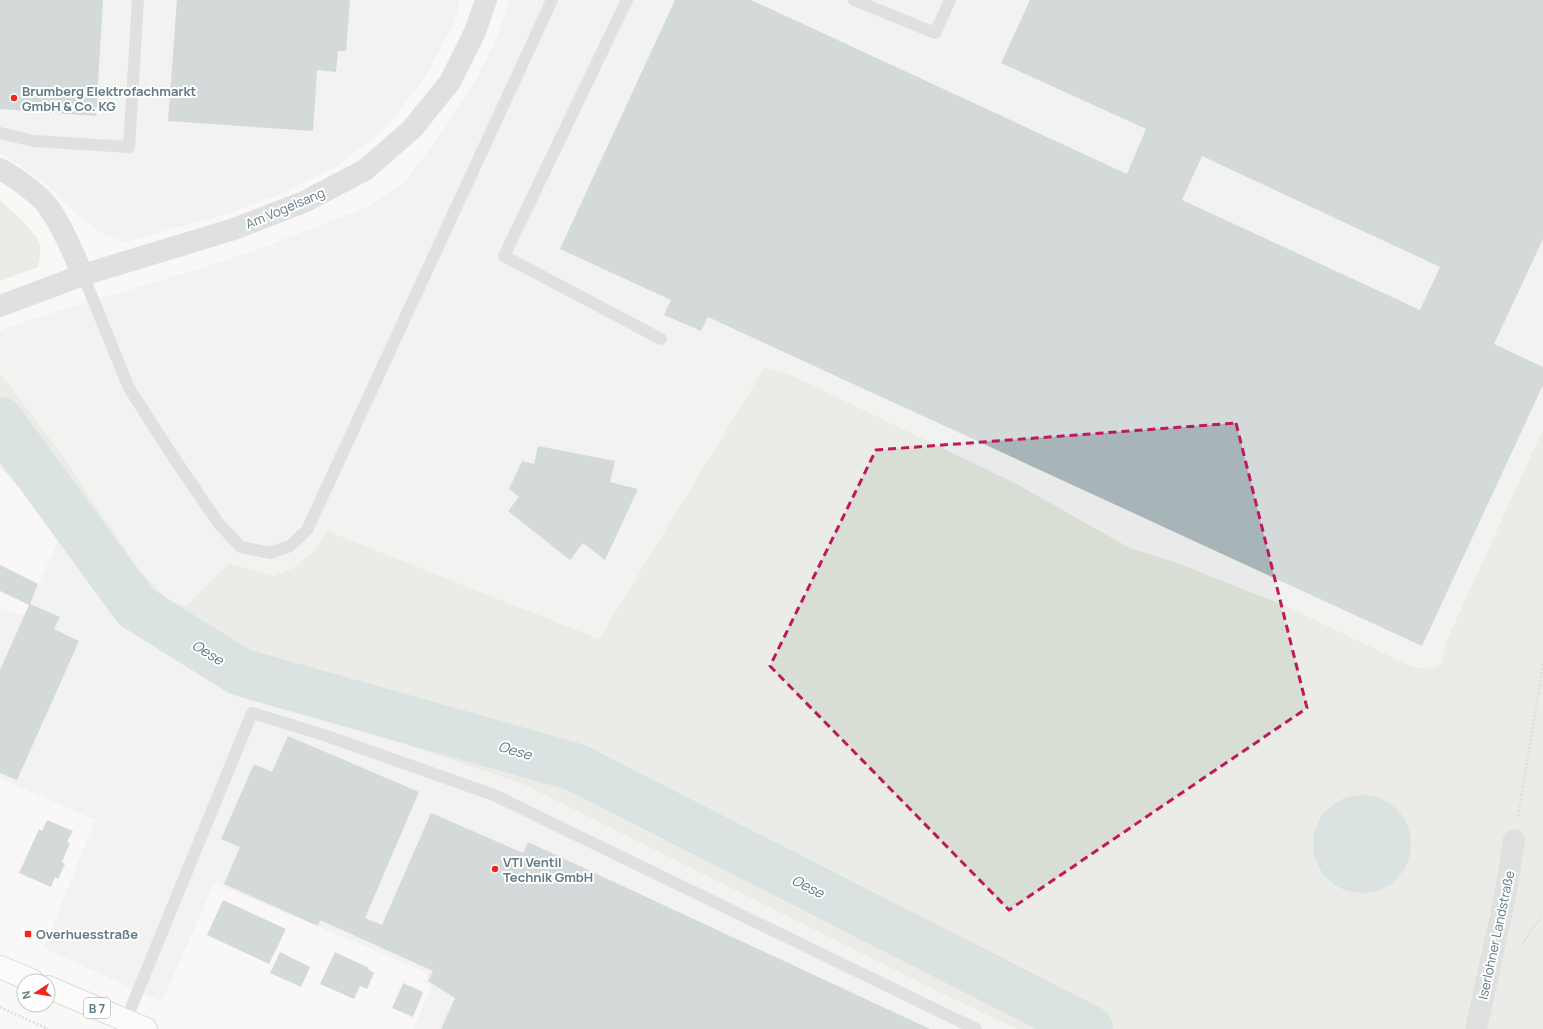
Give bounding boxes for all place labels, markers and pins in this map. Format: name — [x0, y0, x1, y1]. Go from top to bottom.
place label: Brumberg Elektrofachmarkt GmbH & Co. KG — [22, 82, 197, 115]
marker: Brumberg Elektrofachmarkt GmbH & Co. KG — [9, 93, 19, 103]
place label: VTI Ventil Technik GmbH — [503, 853, 593, 886]
marker: VTI Ventil Technik GmbH — [490, 864, 500, 874]
place label: Overhuesstraße — [36, 925, 138, 943]
marker: Overhuesstraße — [23, 929, 33, 939]

